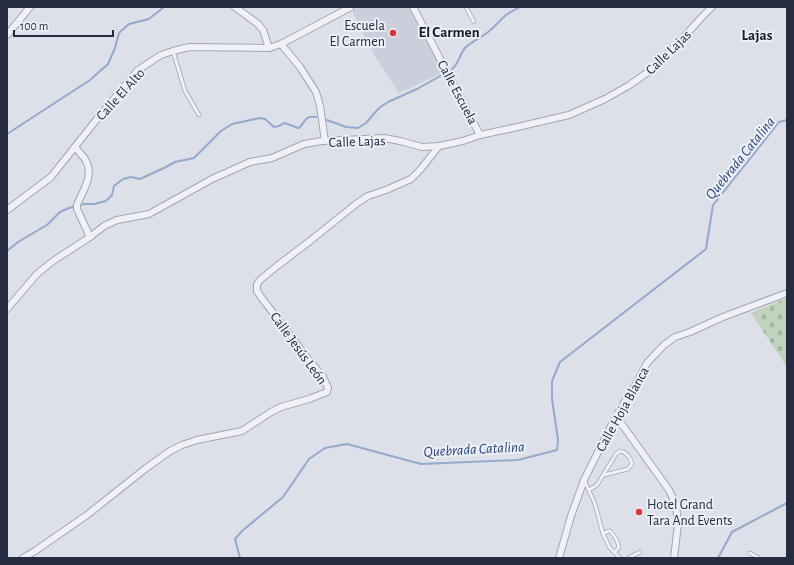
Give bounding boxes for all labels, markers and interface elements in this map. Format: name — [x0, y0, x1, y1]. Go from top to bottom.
scale bar — [14, 12, 113, 38]
place label: Escuela El Carmen — [329, 19, 386, 49]
text: 100 m — [20, 20, 48, 32]
district label: El Carmen — [418, 25, 480, 40]
marker: Escuela El Carmen — [388, 28, 398, 38]
street label: Calle Lajas — [643, 28, 694, 78]
district label: Lajas — [742, 28, 773, 43]
street label: Calle Escuela — [434, 58, 480, 127]
street label: Calle El Alto — [94, 66, 148, 123]
water label: Quebrada Catalina — [703, 114, 778, 202]
street label: Calle Lajas — [328, 134, 386, 150]
street label: Calle Jesús León — [267, 310, 329, 387]
street label: Calle Hoja Blanca — [594, 364, 652, 454]
water label: Quebrada Catalina — [423, 439, 525, 460]
place label: Hotel Grand Tara And Events — [647, 498, 733, 528]
marker: Hotel Grand Tara And Events — [634, 507, 644, 517]

